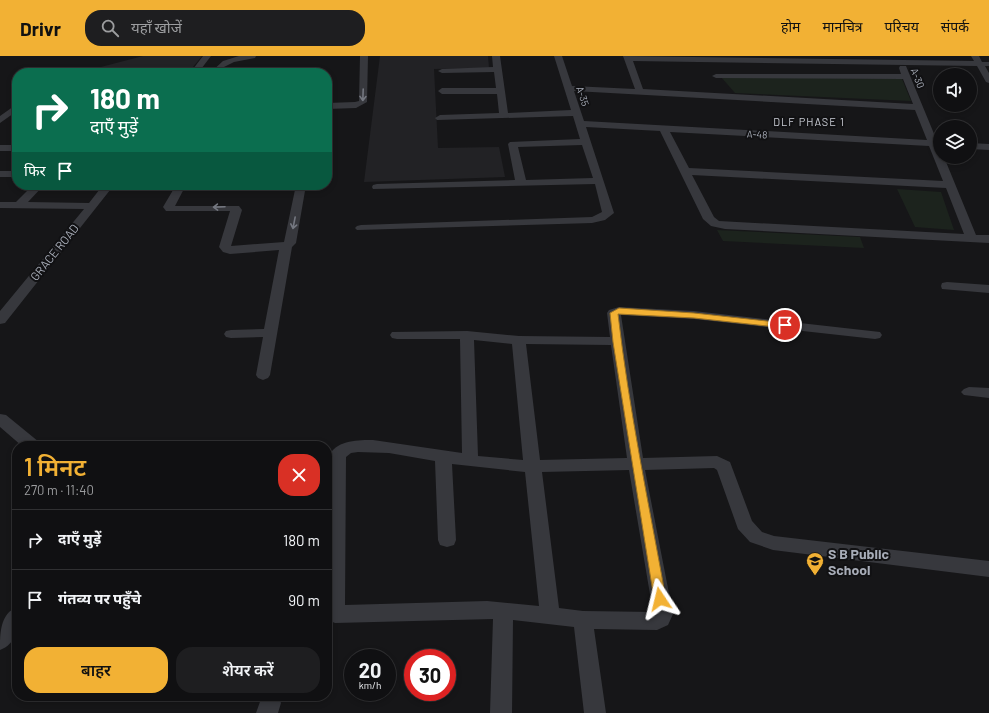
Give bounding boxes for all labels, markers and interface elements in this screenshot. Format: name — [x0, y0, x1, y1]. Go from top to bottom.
search box — [85, 10, 365, 46]
text: Drivr — [20, 17, 61, 40]
icon: search — [99, 17, 121, 39]
text: यहाँ खोजें — [131, 18, 182, 36]
text: होम — [781, 18, 800, 35]
text: मानचित्र — [822, 18, 863, 35]
text: परिचय — [885, 18, 919, 35]
text: संपर्क — [941, 18, 969, 35]
street label: A-30 — [909, 66, 927, 90]
map controls — [933, 68, 977, 164]
button: sound — [933, 68, 977, 112]
text: 180 m — [90, 81, 160, 115]
icon: right — [24, 84, 76, 136]
street label: A-35 — [574, 85, 592, 107]
one-way arrow — [359, 88, 367, 101]
text: दाएँ मुड़ें — [90, 115, 138, 137]
district label: DLF PHASE 1 — [773, 115, 845, 128]
button: layers — [933, 120, 977, 164]
street label: A-48 — [746, 127, 768, 141]
icon: arrive — [54, 160, 76, 182]
text: फिर — [24, 161, 46, 179]
one-way arrow — [213, 204, 226, 211]
one-way arrow — [290, 216, 298, 229]
street label: GRACE ROAD — [27, 221, 81, 283]
pin — [768, 308, 802, 342]
icon: arrive — [774, 314, 796, 336]
text: 1 मिनट — [24, 452, 86, 481]
button: close — [278, 454, 320, 496]
text: 270 m · 11:40 — [24, 482, 94, 498]
icon: right — [24, 529, 46, 551]
text: दाएँ मुड़ें — [58, 529, 101, 547]
text: 180 m — [283, 531, 320, 549]
place label: S B Public School — [828, 545, 890, 578]
school or university icon: S B Public School — [805, 551, 825, 576]
position arrow — [639, 578, 681, 620]
icon: arrive — [24, 589, 46, 611]
text: गंतव्य पर पहुँचे — [58, 589, 141, 607]
text: 90 m — [288, 591, 320, 609]
button: बाहर — [24, 647, 168, 693]
button: शेयर करें — [176, 647, 320, 693]
speed limit sign: 30 — [404, 649, 456, 701]
text: 20 — [359, 658, 381, 682]
text: km/h — [359, 679, 381, 691]

